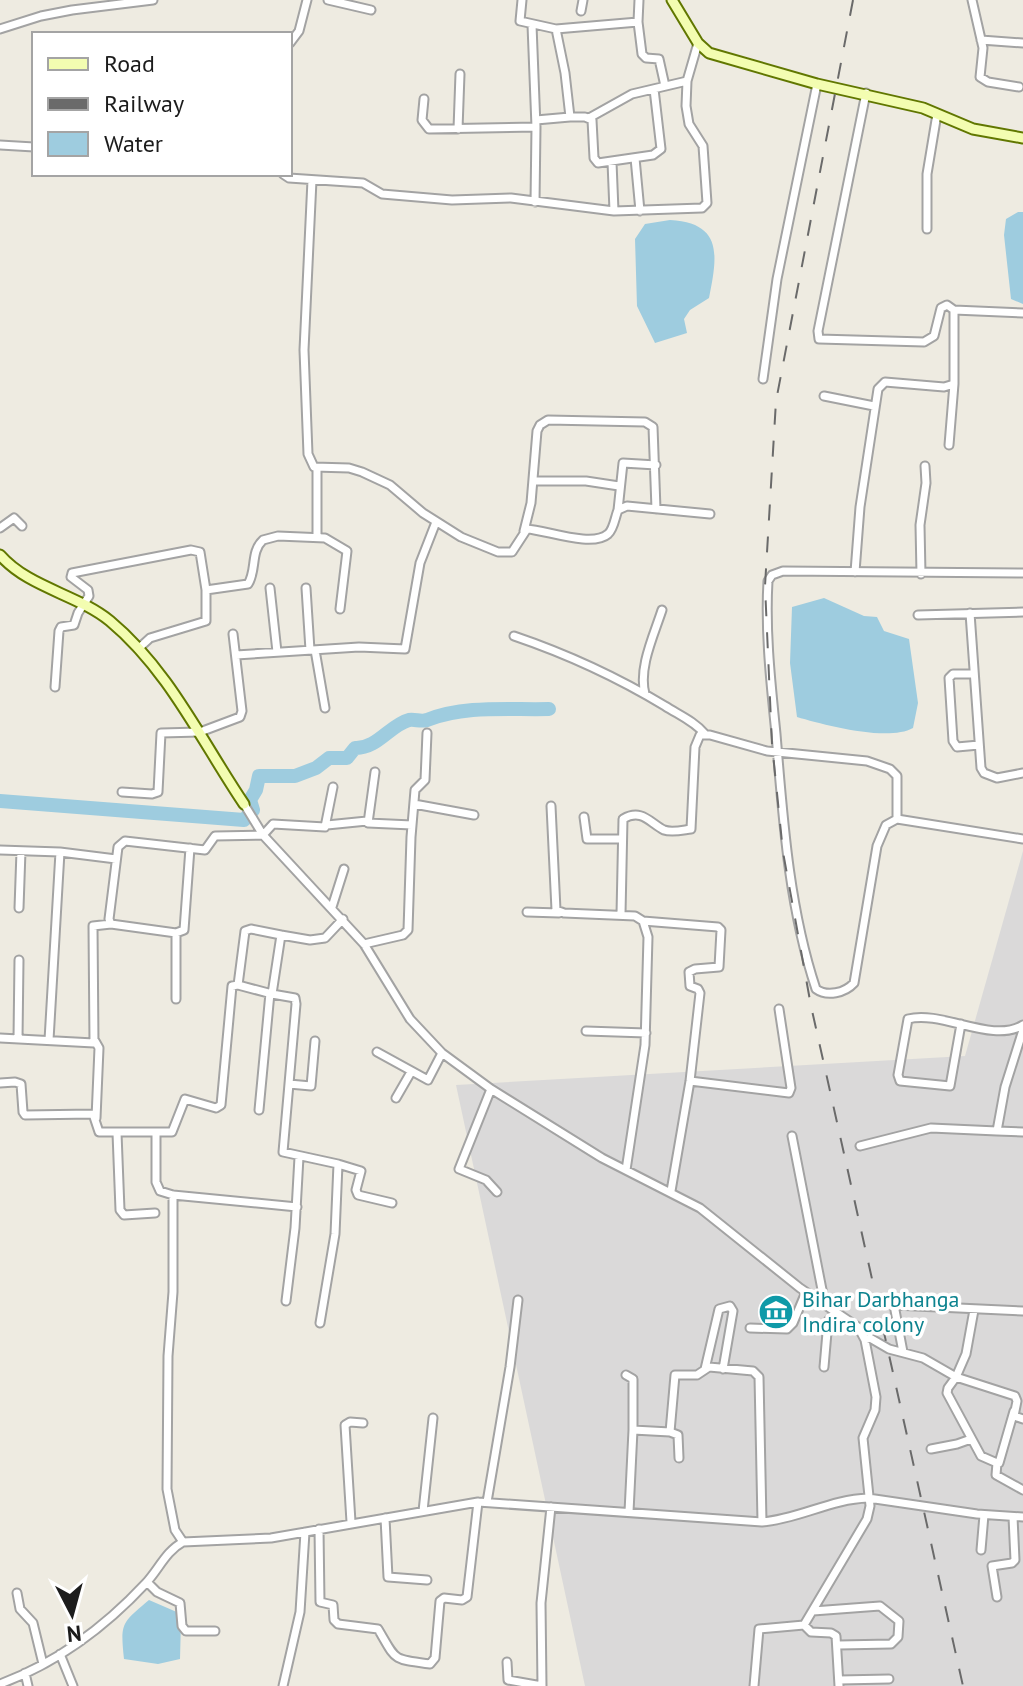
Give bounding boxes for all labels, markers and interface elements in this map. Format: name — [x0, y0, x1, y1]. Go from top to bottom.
legend — [32, 32, 292, 176]
text: Road — [104, 48, 155, 79]
text: Railway — [104, 88, 184, 119]
text: Water — [104, 128, 163, 159]
place label: Bihar Darbhanga Indira colony — [802, 1285, 959, 1338]
museum icon: Bihar Darbhanga Indira colony — [757, 1293, 795, 1331]
north arrow — [32, 1574, 112, 1654]
text: N — [65, 1619, 83, 1649]

